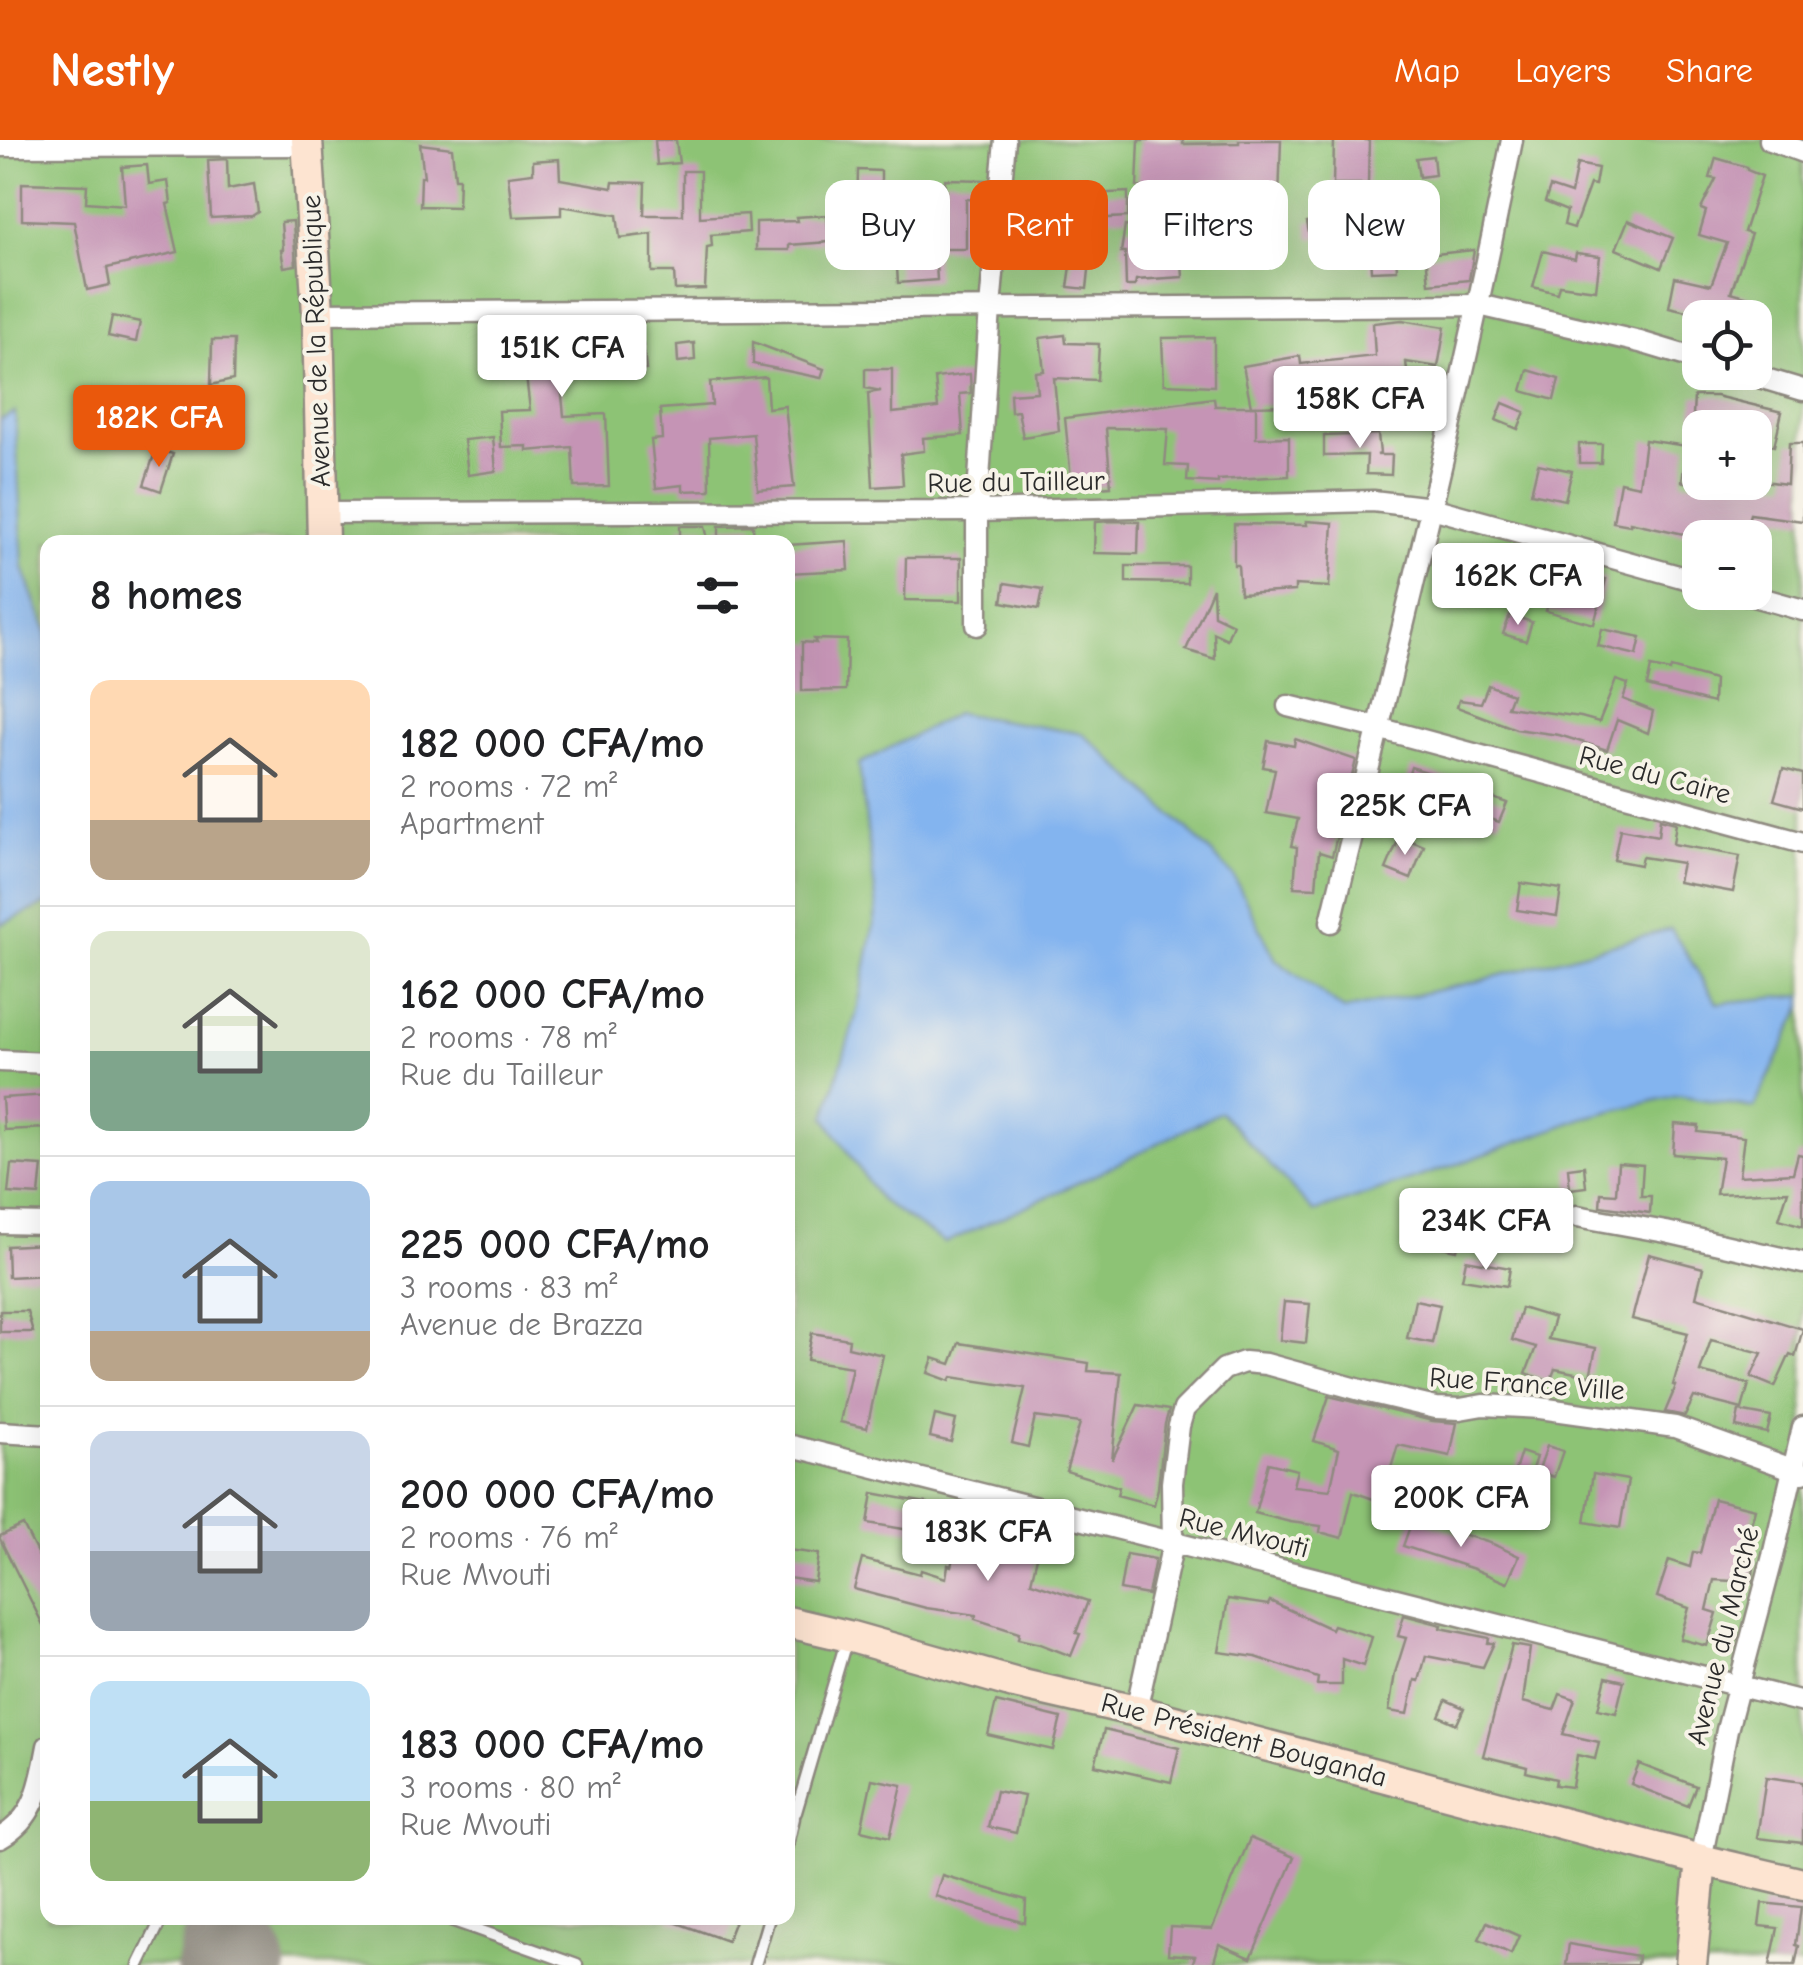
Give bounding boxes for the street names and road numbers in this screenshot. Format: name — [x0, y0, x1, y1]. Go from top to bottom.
street label: Avenue de la République — [295, 194, 337, 488]
street label: Rue du Tailleur — [927, 464, 1105, 500]
street label: Rue du Caire — [1576, 739, 1734, 811]
street label: Rue France Ville — [1428, 1361, 1626, 1407]
street label: Rue Mvouti — [1176, 1501, 1312, 1565]
street label: Avenue du Marché — [1680, 1524, 1766, 1748]
street label: Rue Président Bouganda — [1098, 1686, 1390, 1794]

